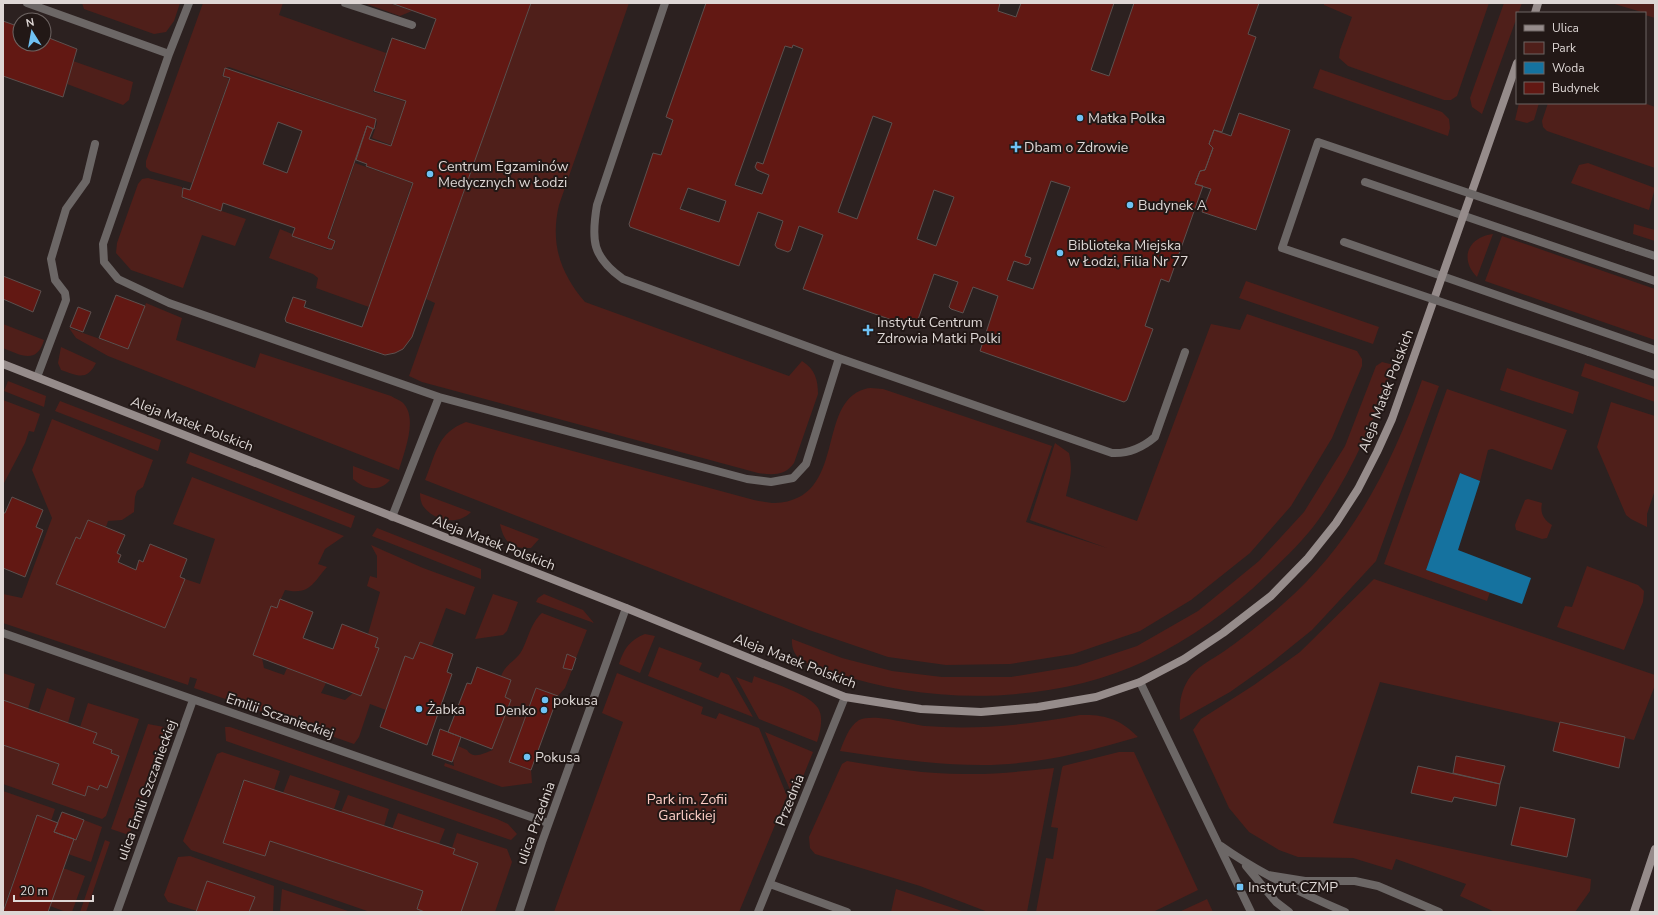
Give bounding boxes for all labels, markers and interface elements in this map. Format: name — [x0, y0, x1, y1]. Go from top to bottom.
north arrow — [12, 12, 52, 52]
legend — [1516, 12, 1646, 104]
text: N — [25, 15, 36, 31]
text: Ulica — [1552, 20, 1579, 36]
text: Park — [1552, 40, 1577, 56]
text: Woda — [1552, 60, 1585, 76]
text: Budynek — [1552, 80, 1600, 96]
place label: Matka Polka — [1088, 109, 1165, 128]
marker: Matka Polka — [1075, 113, 1085, 123]
place label: Dbam o Zdrowie — [1024, 138, 1128, 157]
marker: Dbam o Zdrowie — [1011, 142, 1021, 152]
place label: Centrum Egzaminów Medycznych w Łodzi — [438, 157, 569, 192]
marker: Centrum Egzaminów Medycznych w Łodzi — [425, 169, 435, 179]
place label: Budynek A — [1138, 196, 1207, 215]
marker: Budynek A — [1125, 200, 1135, 210]
place label: Biblioteka Miejska w Łodzi, Filia Nr 77 — [1068, 236, 1188, 271]
marker: Biblioteka Miejska w Łodzi, Filia Nr 77 — [1055, 248, 1065, 258]
place label: Instytut Centrum Zdrowia Matki Polki — [877, 313, 1001, 348]
marker: Instytut Centrum Zdrowia Matki Polki — [862, 324, 874, 336]
street label: Aleja Matek Polskich — [1354, 327, 1418, 455]
street label: Aleja Matek Polskich — [128, 392, 256, 456]
street label: Aleja Matek Polskich — [430, 511, 558, 575]
street label: Aleja Matek Polskich — [731, 629, 859, 693]
street label: Emilii Sczanieckiej — [224, 689, 336, 743]
place label: pokusa — [553, 691, 598, 710]
marker: pokusa — [540, 695, 550, 705]
place label: Żabka — [427, 700, 465, 719]
place label: Denko — [496, 701, 536, 720]
marker: Żabka — [414, 704, 424, 714]
marker: Denko — [539, 705, 549, 715]
street label: ulica Emili Szczanieckiej — [113, 717, 181, 863]
place label: Pokusa — [535, 748, 580, 767]
marker: Pokusa — [522, 752, 532, 762]
street label: Przednia — [771, 771, 809, 829]
street label: ulica Przednia — [512, 779, 560, 867]
park label: Park im. Zofii Garlickiej — [647, 790, 727, 825]
scale bar — [14, 877, 93, 903]
place label: Instytut CZMP — [1248, 878, 1338, 897]
marker: Instytut CZMP — [1235, 882, 1245, 892]
text: 20 m — [20, 883, 48, 899]

